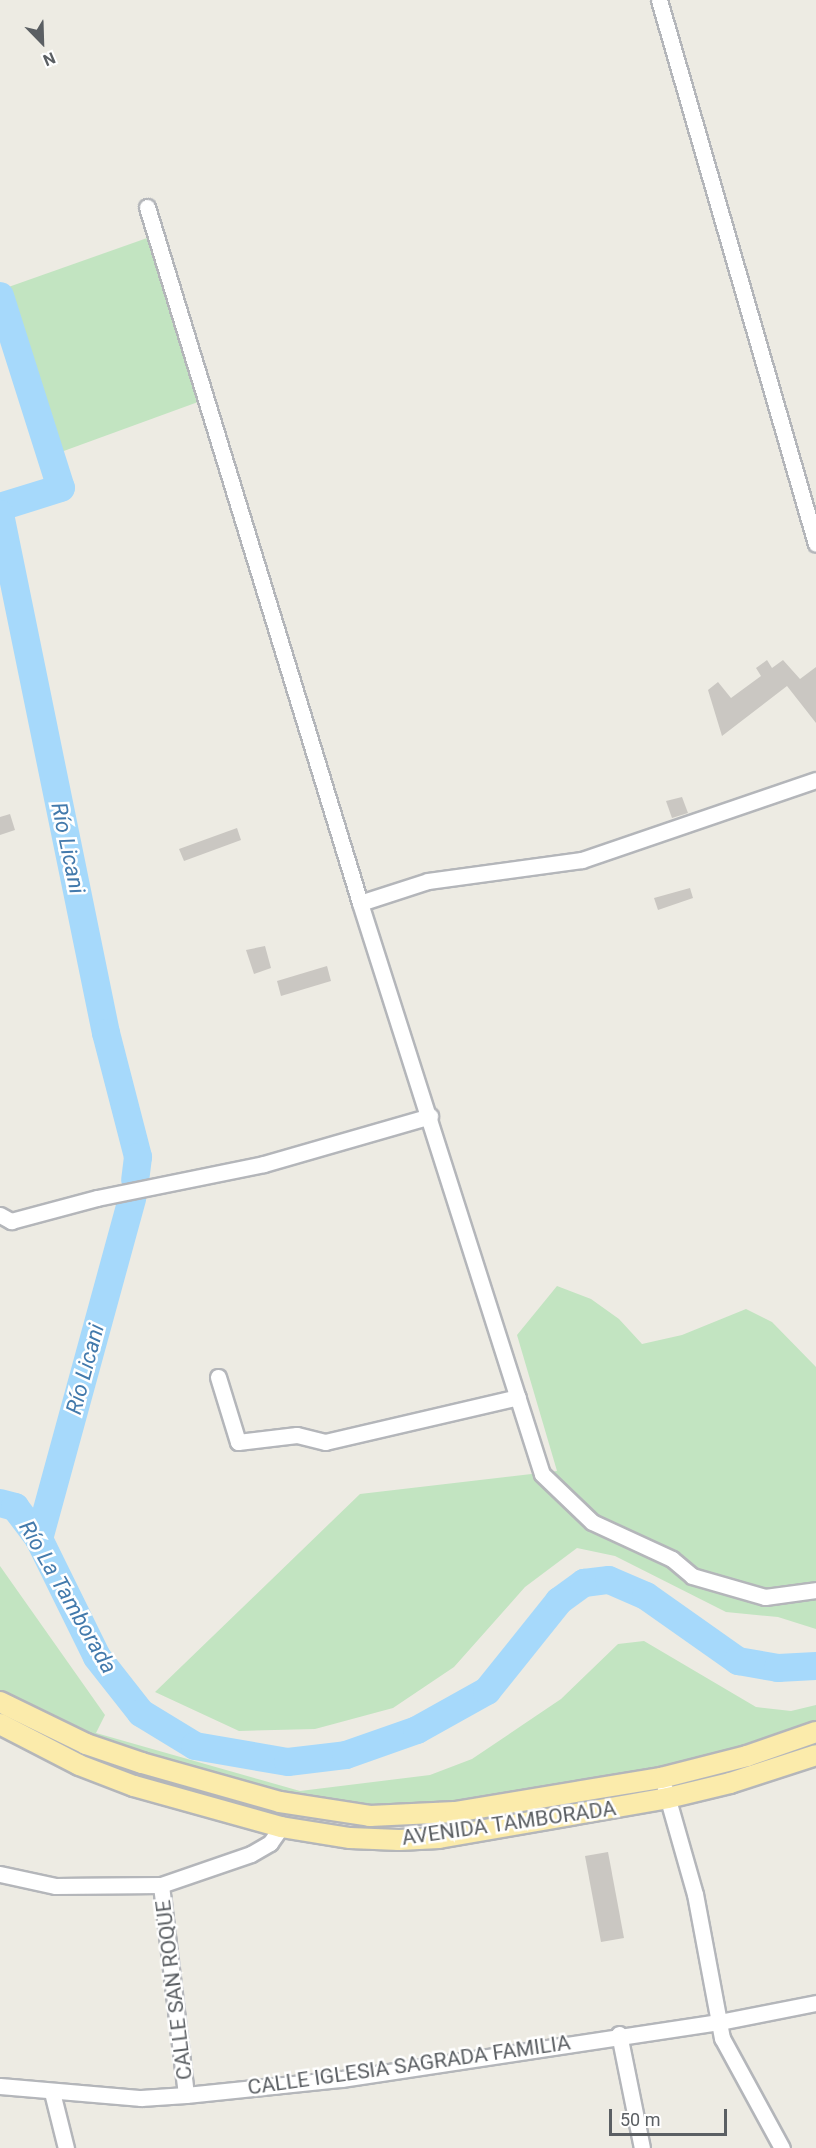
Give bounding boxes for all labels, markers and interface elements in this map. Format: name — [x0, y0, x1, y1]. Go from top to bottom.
north arrow — [12, 12, 72, 72]
text: N — [40, 48, 58, 70]
water label: Río Licani — [45, 800, 91, 896]
water label: Río Licani — [60, 1321, 110, 1417]
water label: Río La Tamborada — [13, 1516, 123, 1678]
street label: AVENIDA TAMBORADA — [400, 1795, 618, 1851]
street label: CALLE SAN ROQUE — [150, 1899, 198, 2081]
street label: CALLE IGLESIA SAGRADA FAMILIA — [246, 2030, 572, 2100]
scale bar — [612, 2097, 730, 2135]
text: 50 m — [620, 2109, 660, 2130]

